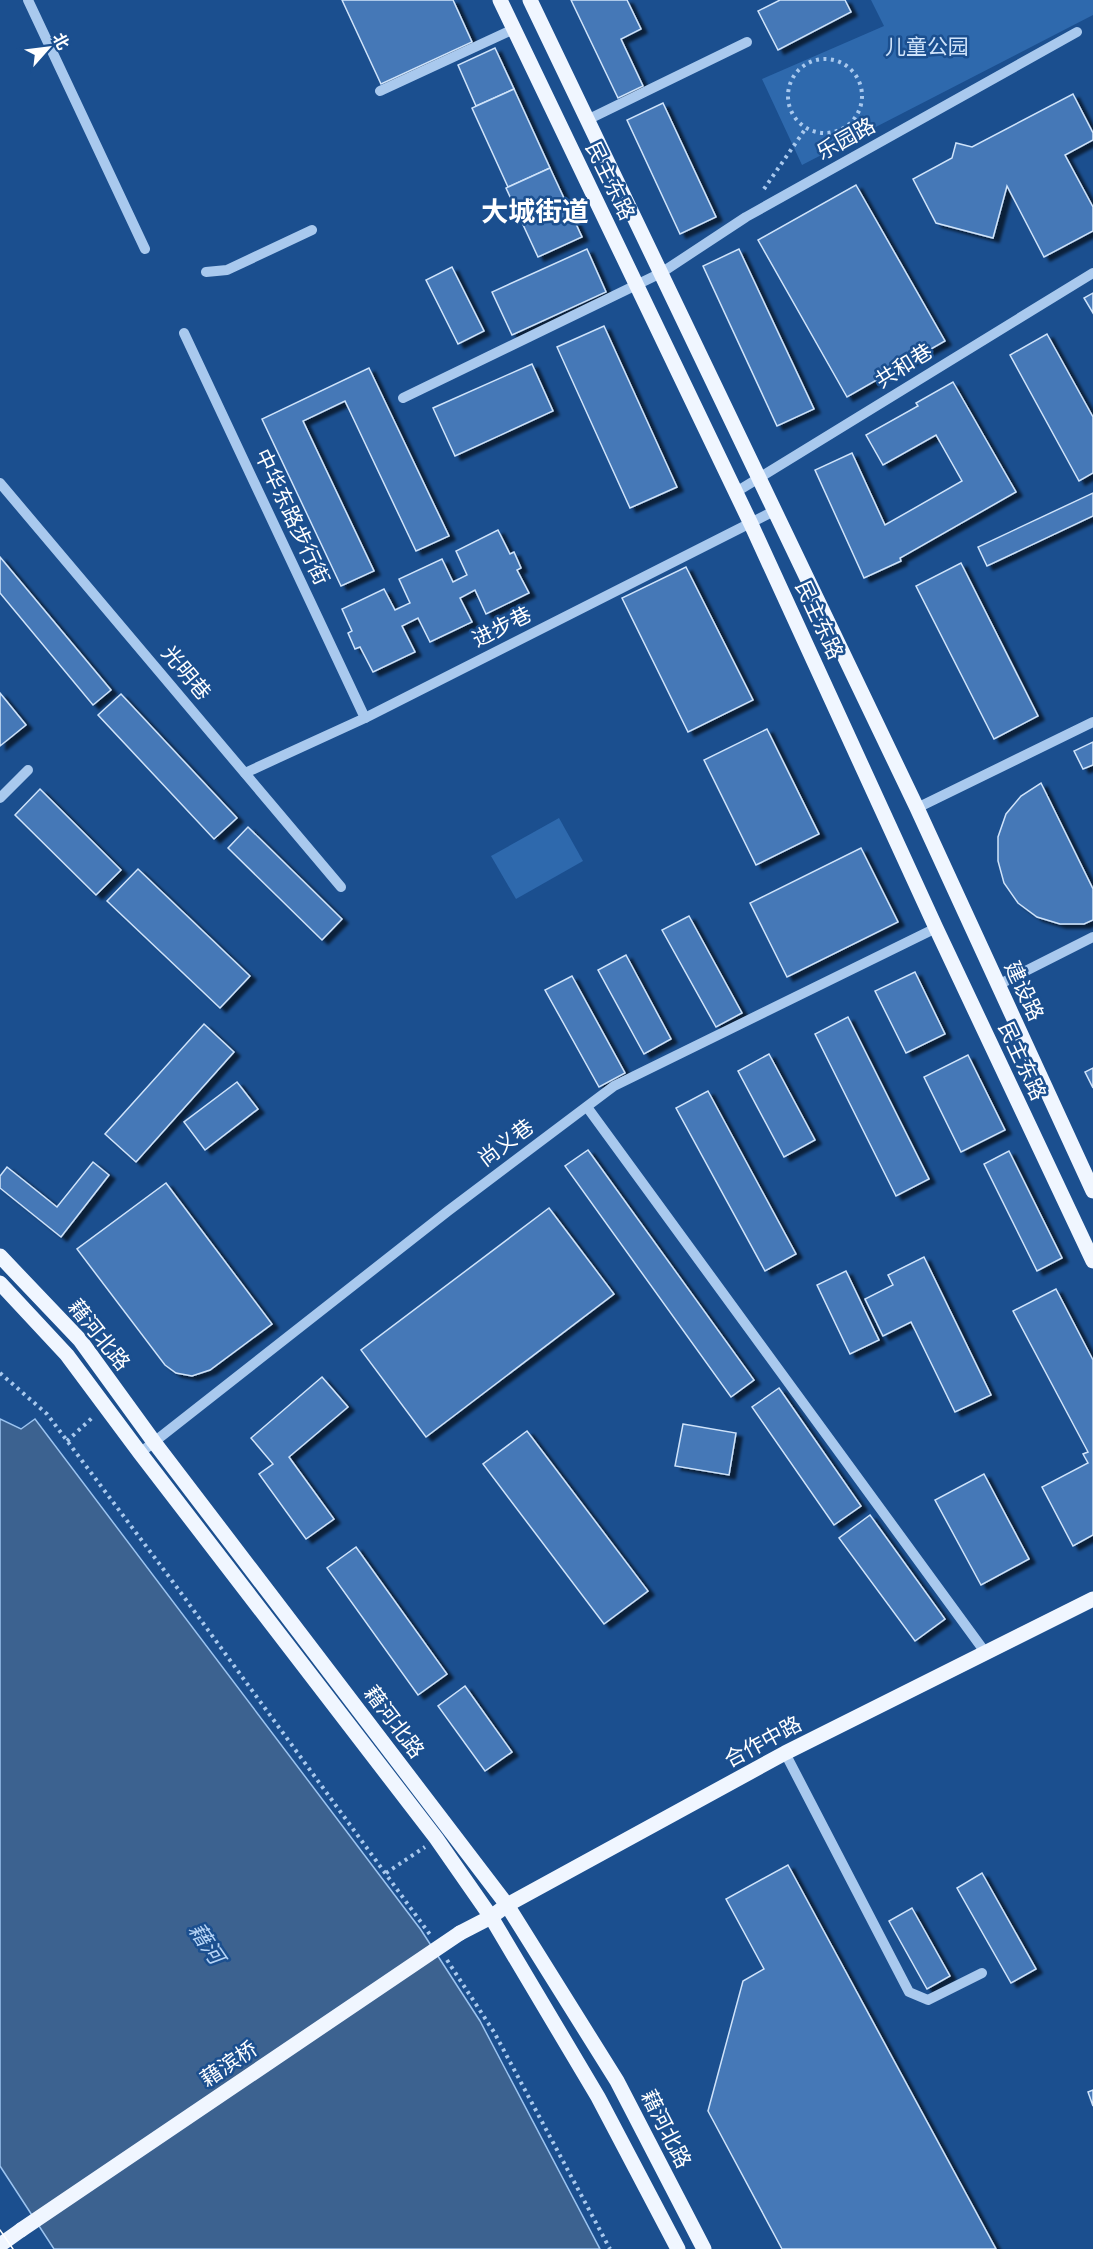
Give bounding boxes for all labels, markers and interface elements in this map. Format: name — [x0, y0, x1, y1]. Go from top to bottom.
north arrow — [18, 18, 78, 78]
text: 北 — [47, 29, 75, 54]
park label: 儿童公园 — [885, 32, 969, 62]
street label: 乐园路 — [811, 111, 881, 167]
street label: 民主东路 — [578, 137, 642, 225]
district label: 大城街道 — [481, 192, 589, 231]
street label: 共和巷 — [869, 337, 939, 395]
street label: 中华东路步行街 — [247, 444, 337, 590]
street label: 民主东路 — [788, 576, 850, 664]
street label: 进步巷 — [467, 599, 537, 655]
street label: 光明巷 — [154, 639, 218, 707]
street label: 建设路 — [997, 956, 1051, 1026]
street label: 民主东路 — [991, 1017, 1053, 1105]
street label: 尚义巷 — [472, 1112, 540, 1174]
street label: 藉河北路 — [61, 1293, 137, 1377]
street label: 藉河北路 — [357, 1679, 431, 1765]
street label: 合作中路 — [719, 1709, 807, 1775]
water label: 藉河 — [181, 1916, 235, 1973]
street label: 藉滨桥 — [194, 2034, 264, 2094]
street label: 藉河北路 — [634, 2085, 698, 2173]

